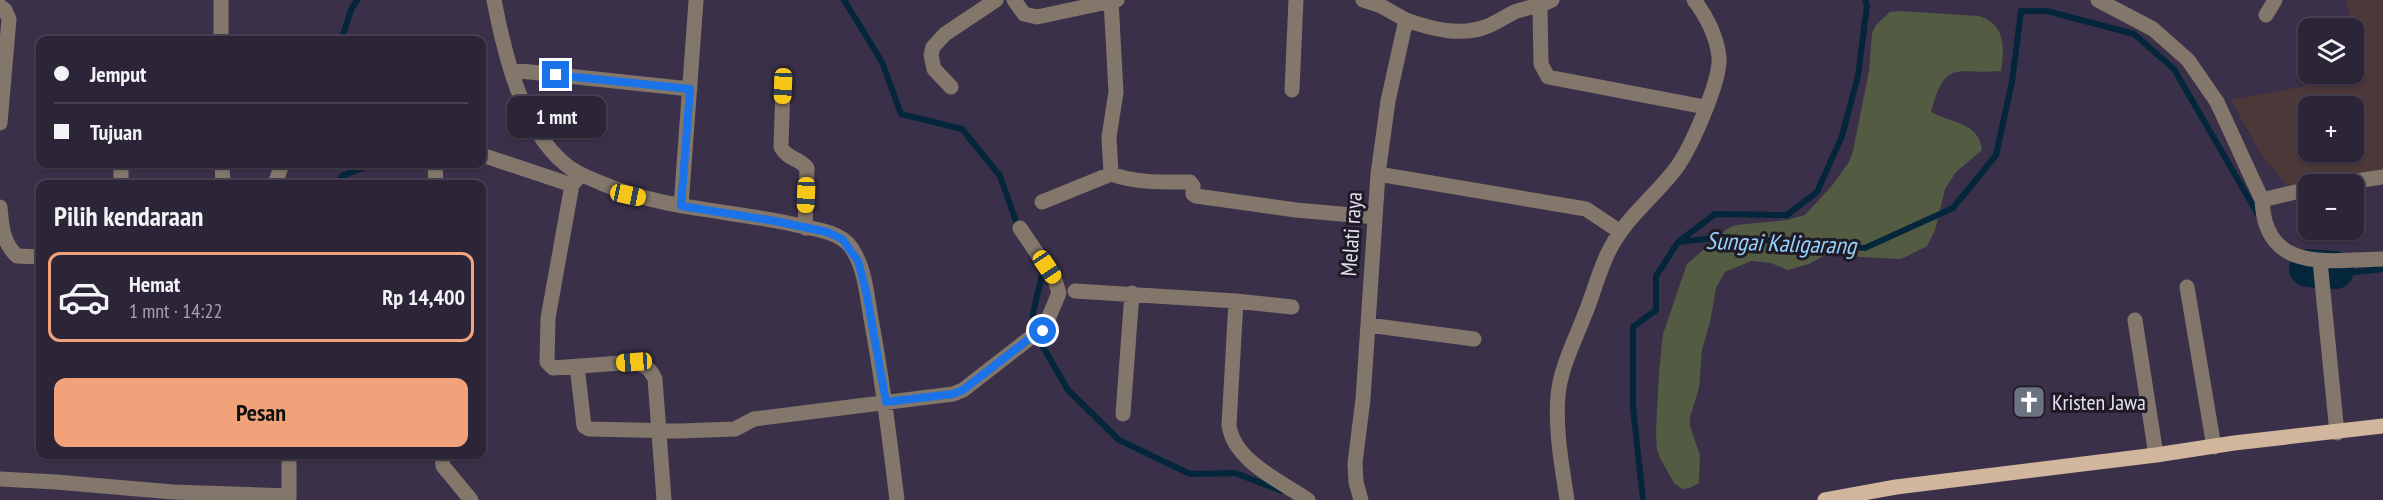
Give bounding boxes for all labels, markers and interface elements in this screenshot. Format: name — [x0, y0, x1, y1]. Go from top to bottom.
map controls — [2298, 18, 2364, 240]
button: layers — [2298, 18, 2364, 84]
text: Jemput — [90, 60, 146, 88]
route end — [542, 61, 569, 88]
car — [773, 68, 793, 104]
callout: 1 mnt — [506, 96, 606, 138]
button: + — [2298, 96, 2364, 162]
text: 1 mnt — [536, 104, 577, 130]
text: Tujuan — [90, 118, 142, 146]
button: − — [2298, 174, 2364, 240]
car — [796, 177, 816, 213]
car — [609, 182, 647, 208]
street label: Melati raya — [1334, 191, 1368, 277]
text: Pilih kendaraan — [54, 199, 203, 233]
water label: Sungai Kaligarang — [1705, 225, 1858, 261]
car — [1029, 247, 1065, 287]
icon: car — [57, 270, 111, 324]
text: Hemat — [129, 270, 180, 298]
text: Rp 14,400 — [382, 283, 465, 311]
text: 1 mnt · 14:22 — [129, 298, 222, 324]
route start — [1029, 317, 1056, 344]
car — [615, 352, 653, 372]
button: Pesan — [54, 378, 468, 447]
church icon: Kristen Jawa — [2011, 384, 2047, 420]
place label: Kristen Jawa — [2052, 388, 2146, 416]

